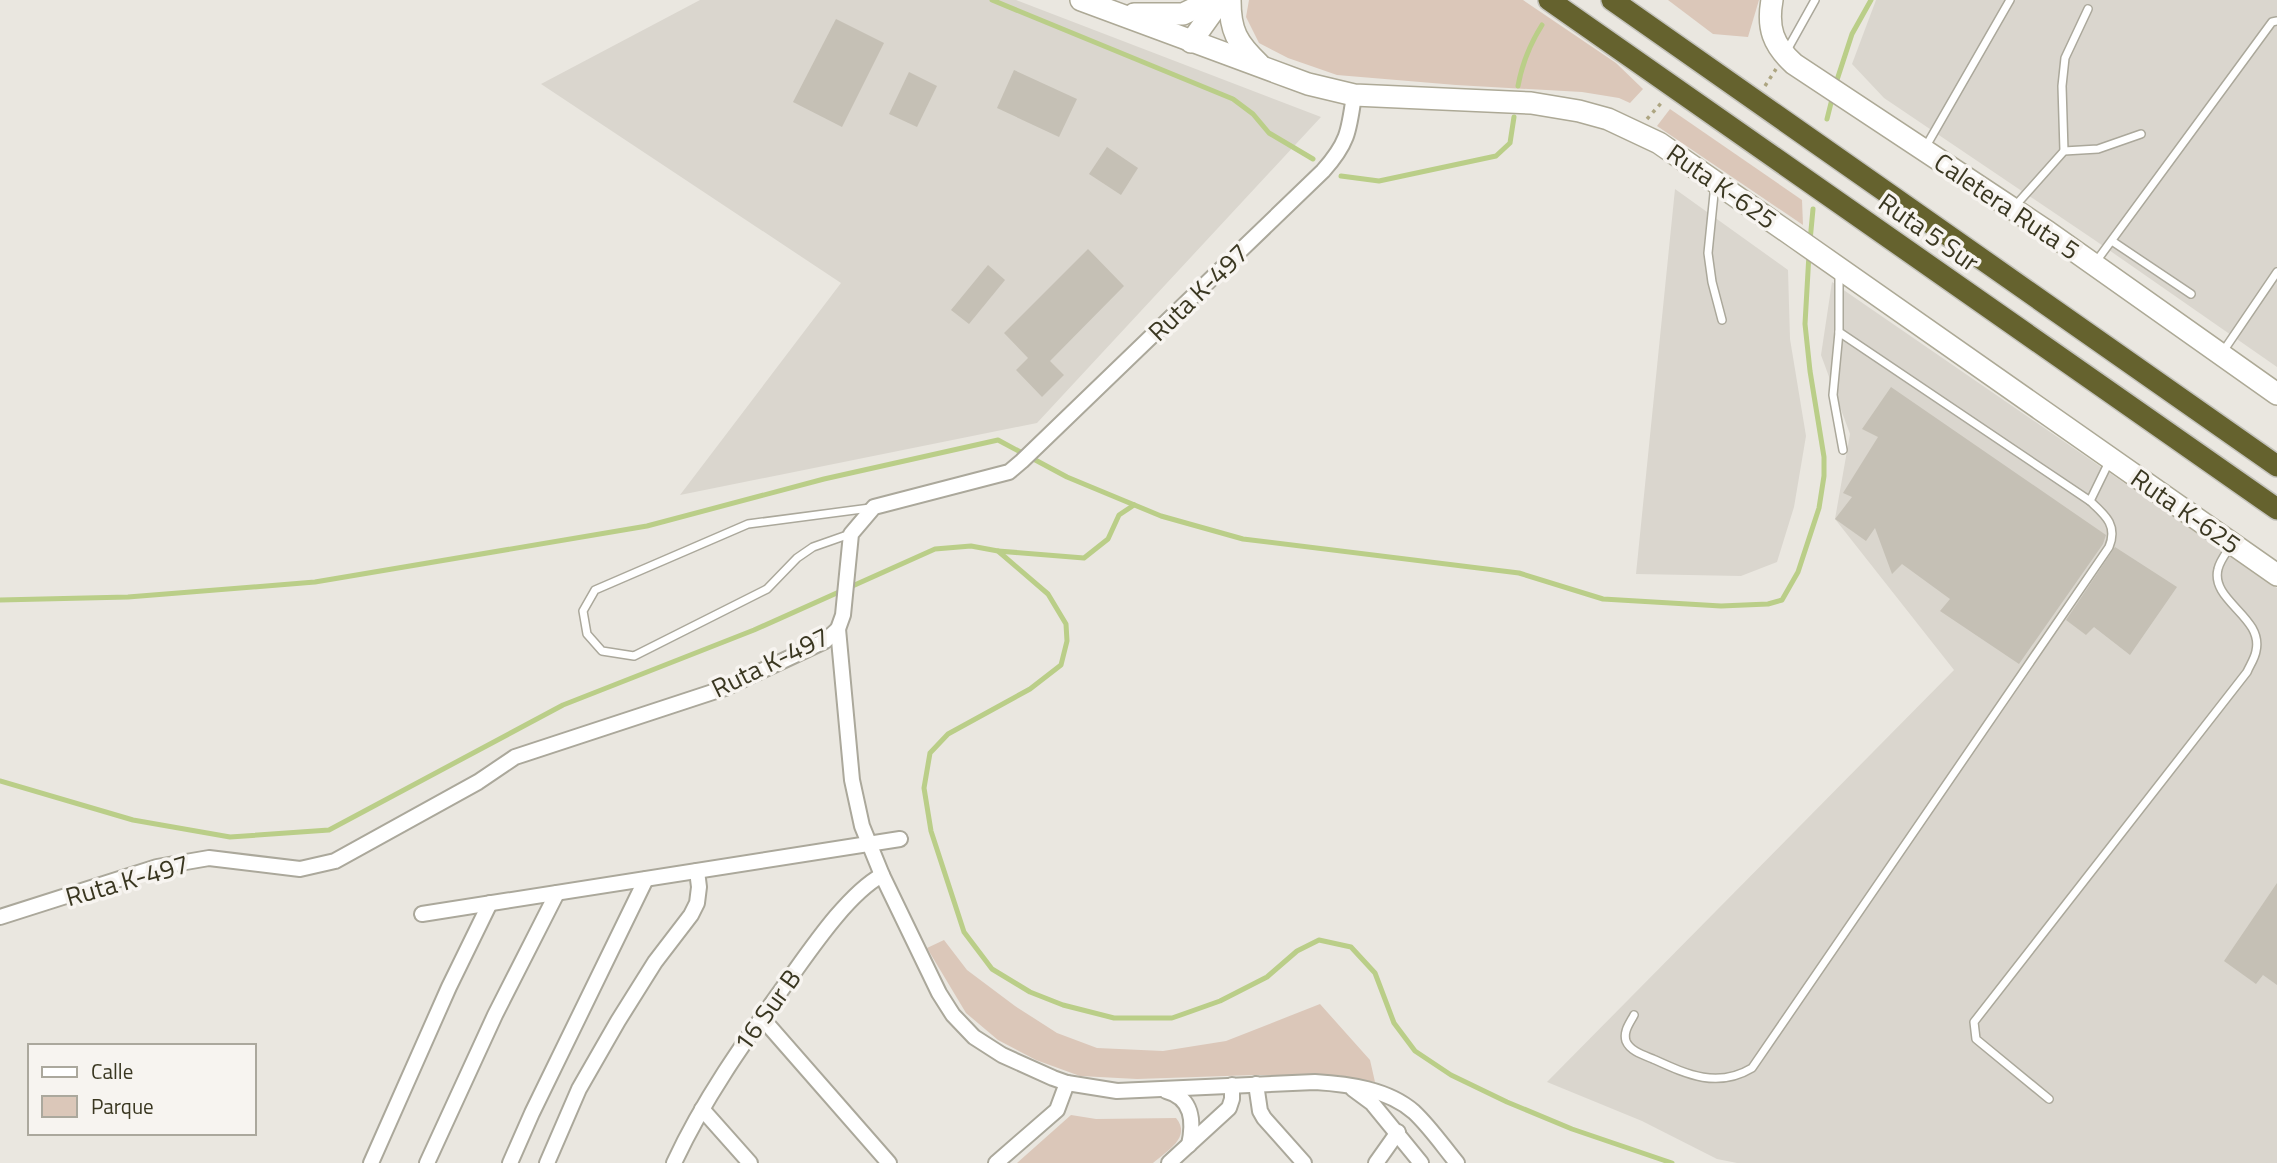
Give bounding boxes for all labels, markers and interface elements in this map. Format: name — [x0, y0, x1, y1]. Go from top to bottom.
street label: Ruta K-625 — [1659, 134, 1785, 238]
street label: Caletera Ruta 5 — [1926, 143, 2088, 269]
street label: Ruta 5 Sur — [1871, 183, 1987, 281]
street label: Ruta K-497 — [1139, 234, 1257, 350]
street label: Ruta K-625 — [2123, 459, 2249, 563]
street label: Ruta K-497 — [705, 617, 835, 707]
street label: Ruta K-497 — [61, 844, 193, 916]
street label: 16 Sur B — [724, 961, 810, 1059]
legend — [28, 1044, 256, 1135]
text: Calle — [91, 1055, 133, 1087]
text: Parque — [91, 1090, 154, 1122]

